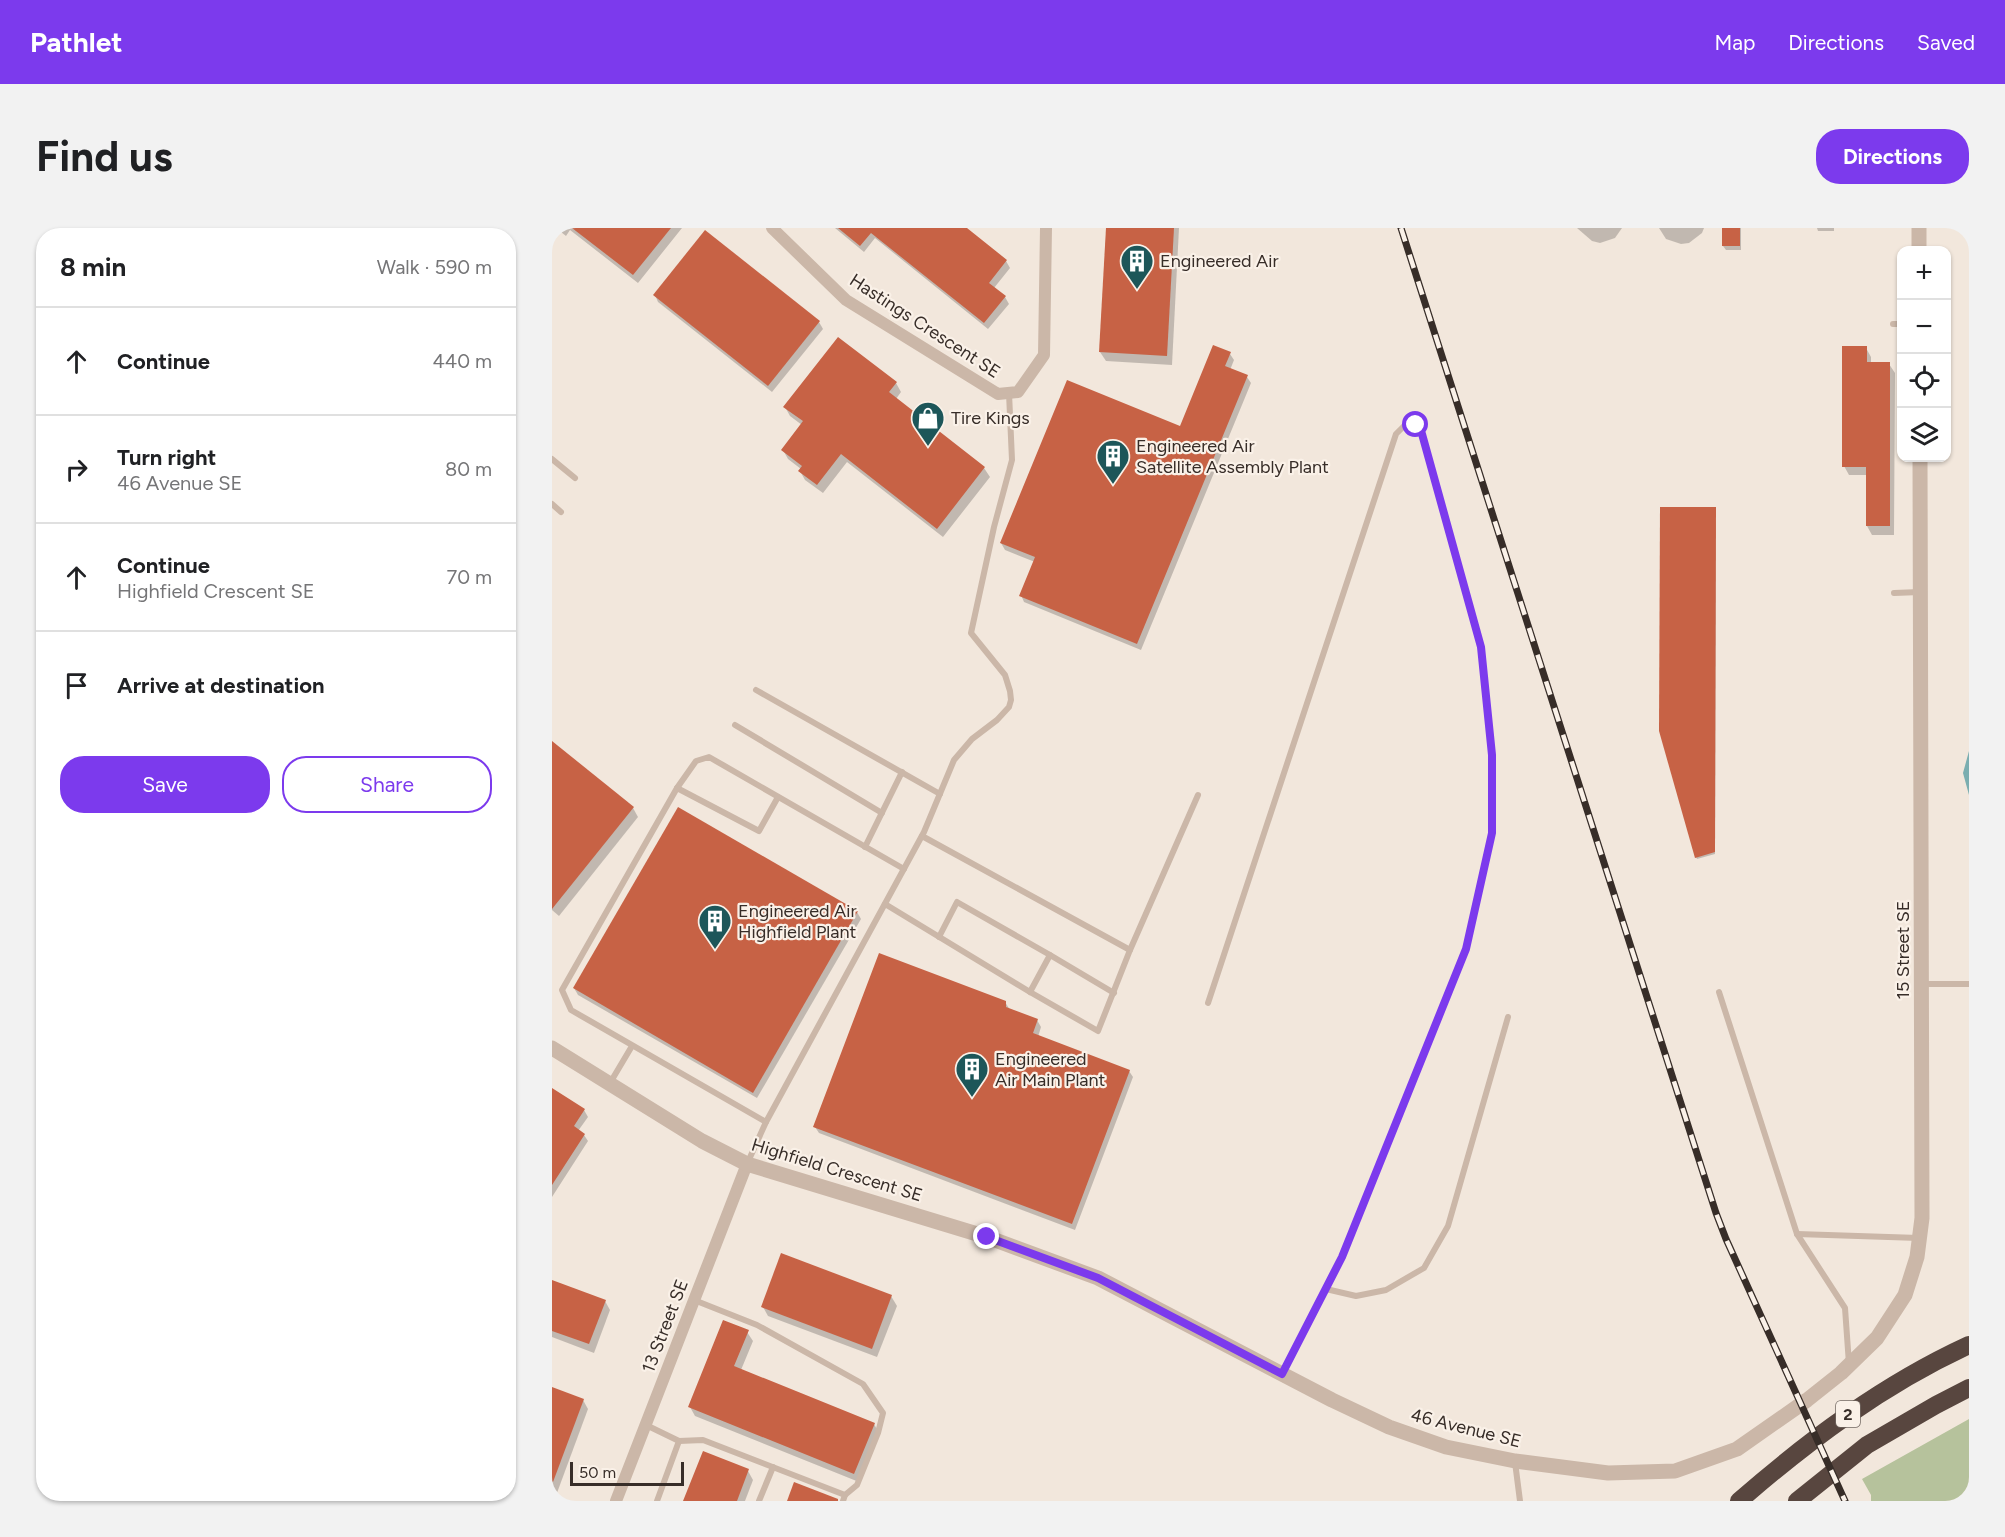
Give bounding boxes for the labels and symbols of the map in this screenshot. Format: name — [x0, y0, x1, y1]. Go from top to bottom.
building icon: Engineered Air — [1119, 243, 1155, 290]
place label: Engineered Air — [1160, 250, 1279, 272]
street label: Hastings Crescent SE — [845, 269, 1005, 383]
shop icon: Tire Kings — [910, 400, 946, 447]
place label: Tire Kings — [951, 407, 1030, 429]
route start — [1402, 411, 1428, 437]
place label: Engineered Air Satellite Assembly Plant — [1136, 435, 1329, 478]
building icon: Engineered Air Satellite Assembly Plant — [1095, 438, 1131, 485]
place label: Engineered Air Highfield Plant — [738, 900, 857, 943]
street label: 15 Street SE — [1892, 901, 1914, 999]
building icon: Engineered Air Highfield Plant — [697, 903, 733, 950]
place label: Engineered Air Main Plant — [995, 1048, 1106, 1091]
building icon: Engineered Air Main Plant — [954, 1051, 990, 1098]
street label: Highfield Crescent SE — [749, 1133, 925, 1207]
route end — [973, 1223, 999, 1249]
street label: 13 Street SE — [637, 1276, 693, 1376]
road number: 2 — [1836, 1401, 1860, 1427]
street label: 46 Avenue SE — [1409, 1404, 1523, 1452]
scale bar — [570, 1459, 684, 1486]

